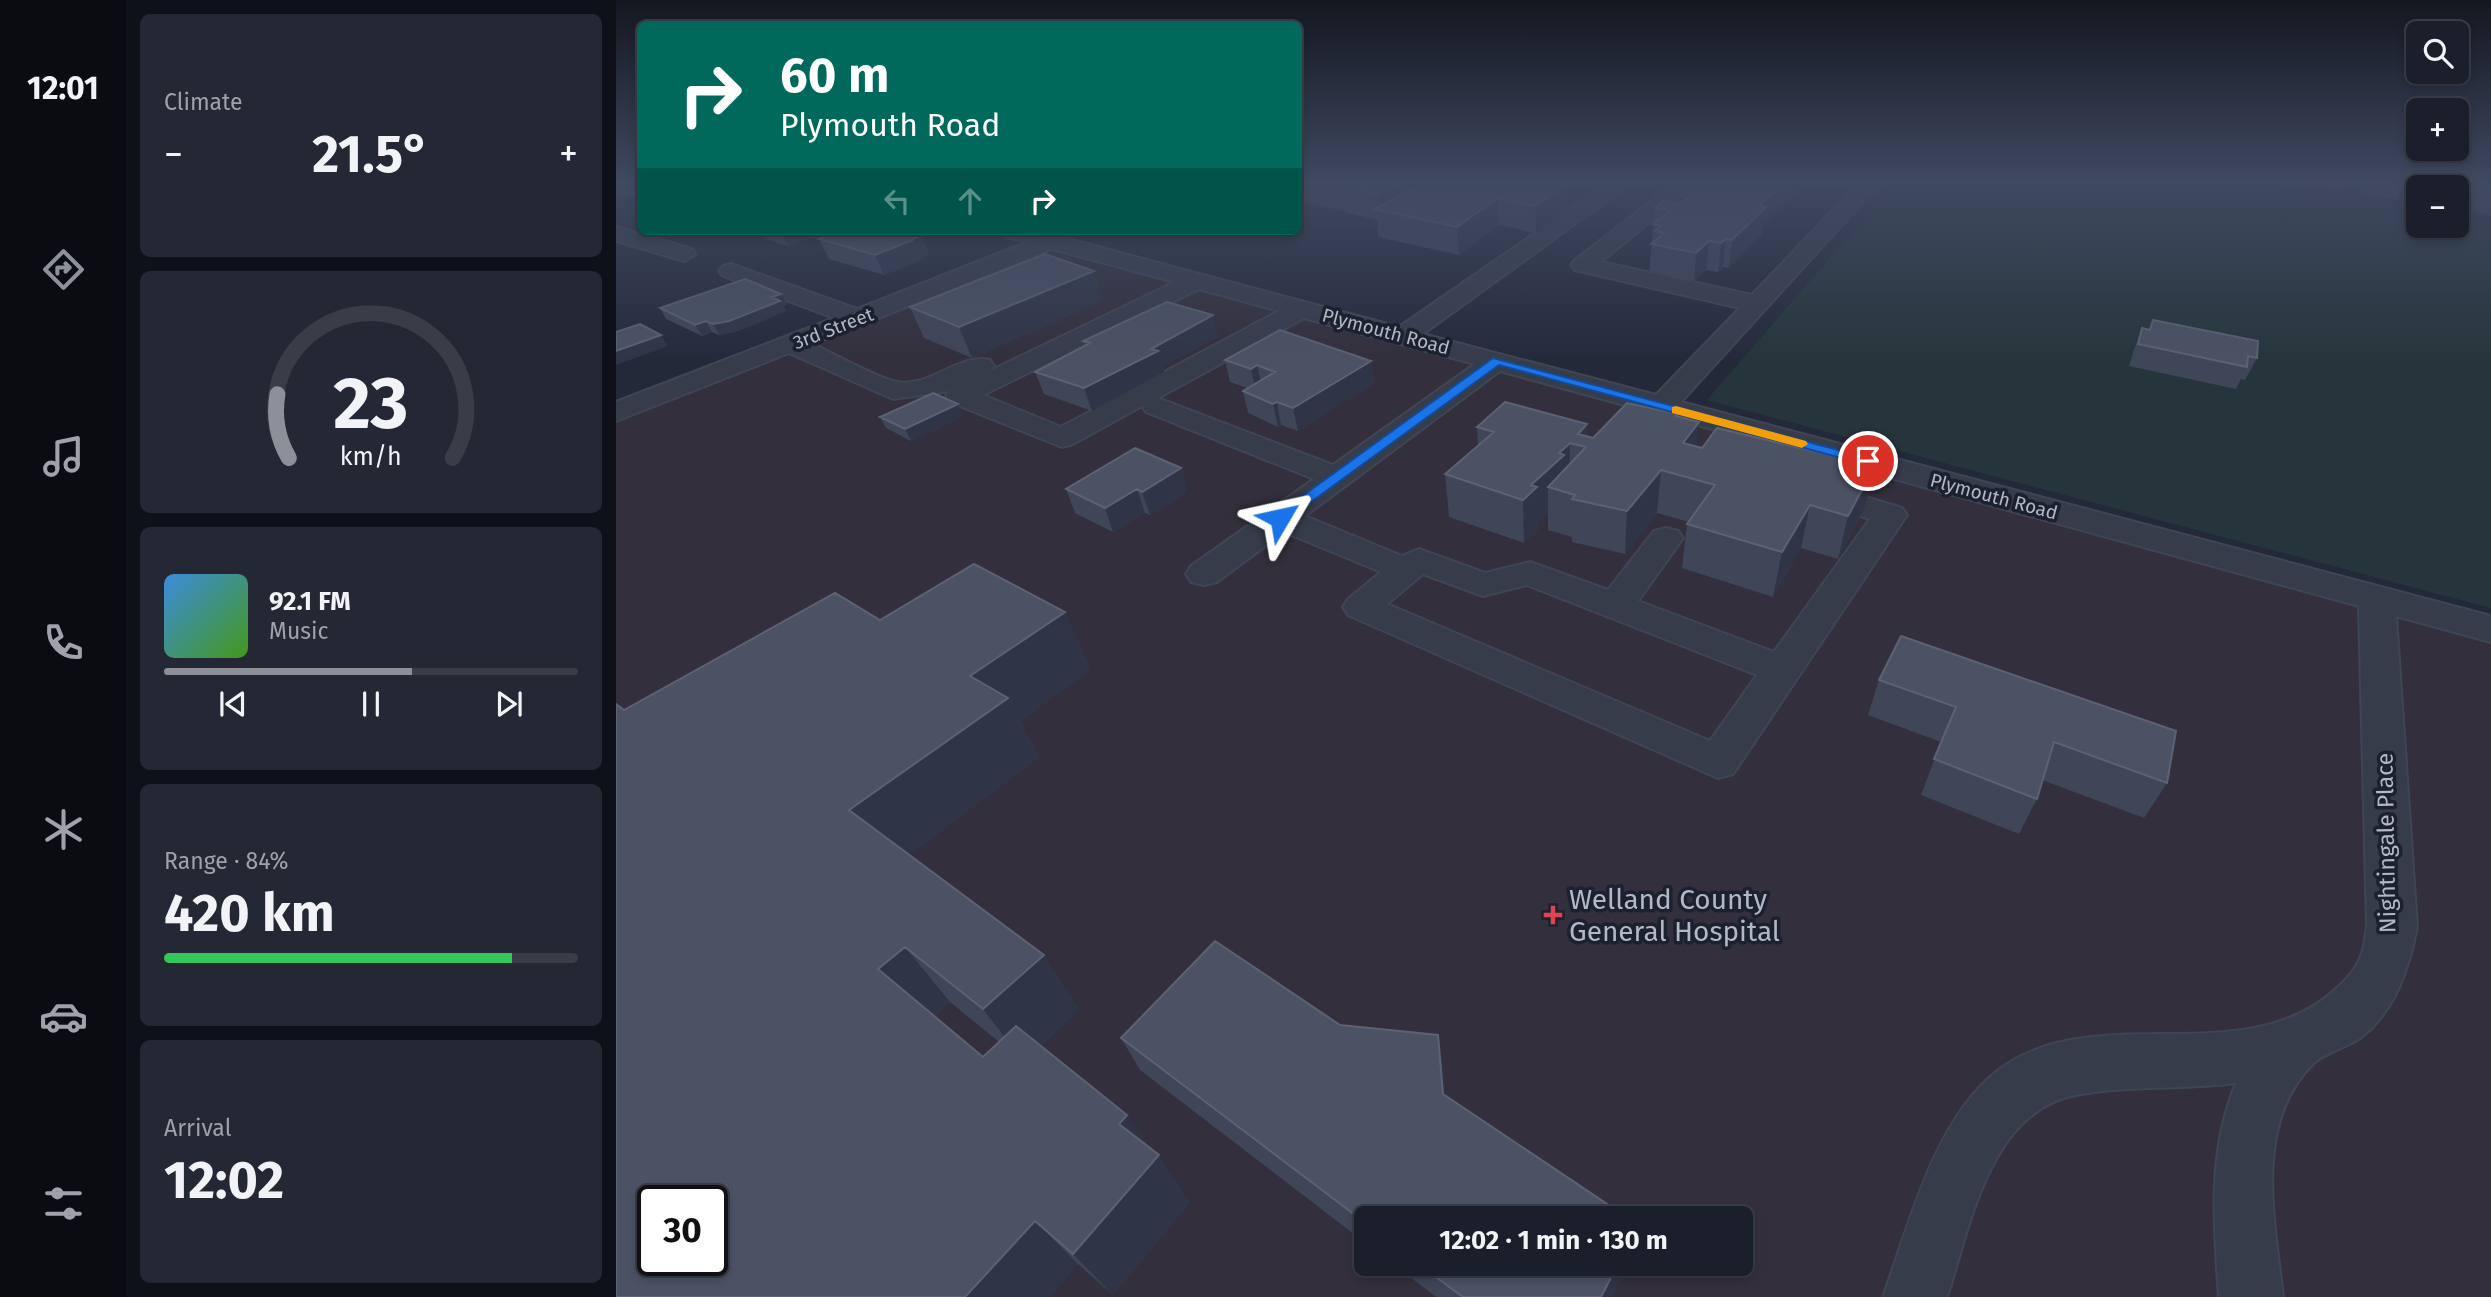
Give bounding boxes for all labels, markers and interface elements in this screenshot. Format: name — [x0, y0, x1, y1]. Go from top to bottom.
map controls — [2406, 21, 2469, 238]
button: search — [2406, 21, 2469, 84]
text: 60 m — [780, 46, 889, 105]
icon: right — [665, 49, 756, 140]
text: 12:01 — [27, 69, 99, 107]
text: Climate — [164, 88, 243, 116]
button: + — [2406, 98, 2469, 161]
text: Plymouth Road — [780, 106, 1000, 144]
text: 21.5° — [312, 123, 430, 186]
text: − — [164, 131, 183, 177]
text: + — [559, 131, 578, 177]
button: − — [2406, 175, 2469, 238]
icon: left — [878, 182, 916, 220]
icon: ahead — [951, 182, 989, 220]
icon: right — [1024, 182, 1062, 220]
icon: directions — [39, 245, 88, 294]
street label: 3rd Street — [790, 303, 877, 354]
street label: Plymouth Road — [1320, 303, 1452, 360]
text: 23 — [333, 360, 409, 447]
pin — [1838, 431, 1898, 491]
icon: music — [39, 432, 88, 481]
text: km/h — [340, 442, 402, 472]
icon: arrive — [1849, 442, 1887, 480]
street label: Plymouth Road — [1928, 468, 2060, 525]
position arrow — [1243, 481, 1317, 555]
text: 92.1 FM — [269, 586, 351, 617]
text: Music — [269, 617, 329, 645]
icon: phone — [39, 618, 88, 667]
icon: previous — [214, 685, 252, 723]
icon: pause — [352, 685, 390, 723]
icon: next — [490, 685, 528, 723]
street label: Nightingale Place — [2370, 753, 2402, 933]
icon: climate — [39, 805, 88, 854]
text: Range · 84% — [164, 847, 289, 875]
text: 420 km — [164, 882, 335, 945]
place label: Welland County General Hospital — [1569, 883, 1780, 948]
marker: Welland County General Hospital — [1543, 905, 1563, 925]
icon: car — [39, 992, 88, 1041]
text: Arrival — [164, 1114, 231, 1142]
text: 12:02 — [164, 1149, 284, 1212]
icon: filters — [39, 1179, 88, 1228]
speed limit sign: 30 — [637, 1185, 728, 1276]
text: 12:02 · 1 min · 130 m — [1439, 1225, 1668, 1256]

